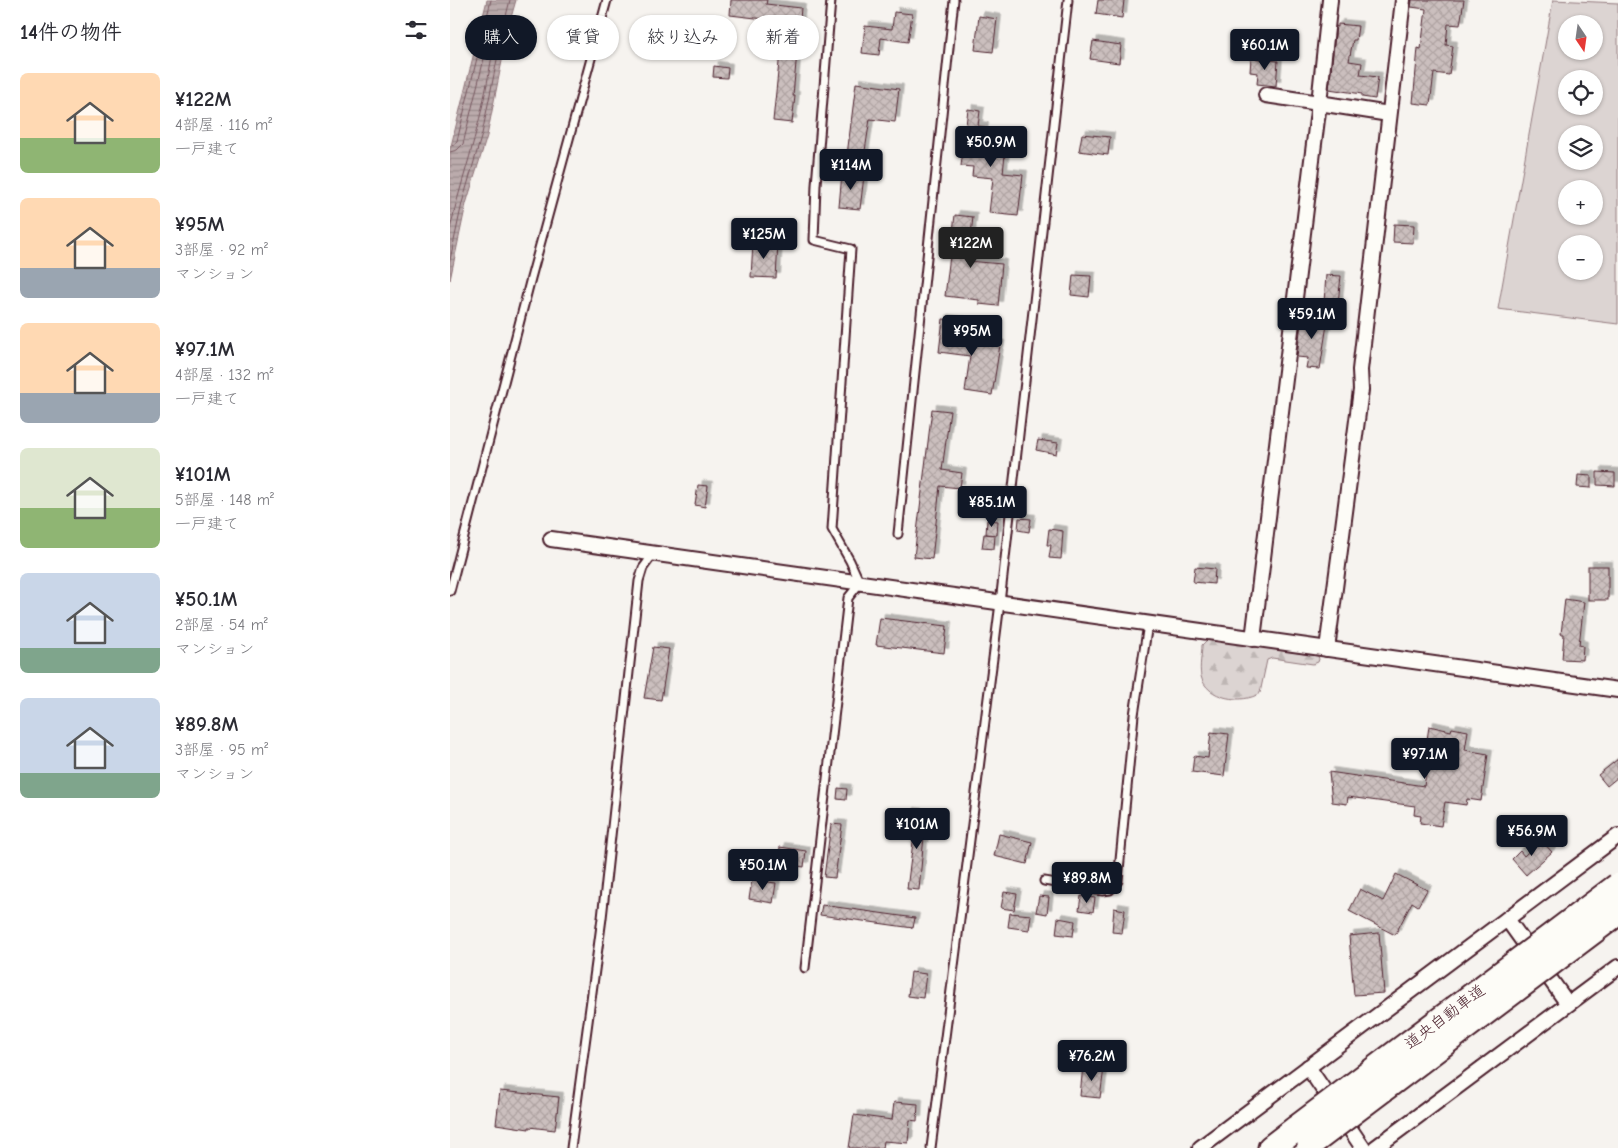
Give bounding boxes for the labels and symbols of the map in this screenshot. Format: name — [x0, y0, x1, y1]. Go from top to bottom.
north arrow — [1558, 15, 1602, 60]
pin: ¥60.1M — [1224, 28, 1306, 71]
pin: ¥50.9M — [950, 126, 1032, 168]
pin: ¥114M — [816, 148, 886, 191]
pin: ¥125M — [729, 218, 799, 260]
pin: ¥122M — [936, 226, 1006, 269]
pin: ¥59.1M — [1271, 298, 1353, 340]
pin: ¥95M — [942, 314, 1002, 357]
pin: ¥85.1M — [951, 486, 1033, 528]
pin: ¥97.1M — [1384, 738, 1466, 780]
pin: ¥101M — [882, 808, 952, 850]
pin: ¥56.9M — [1491, 814, 1573, 857]
pin: ¥50.1M — [722, 848, 804, 891]
pin: ¥89.8M — [1046, 862, 1128, 904]
street label: 道央自動車道 — [1401, 981, 1489, 1053]
pin: ¥76.2M — [1051, 1040, 1133, 1082]

